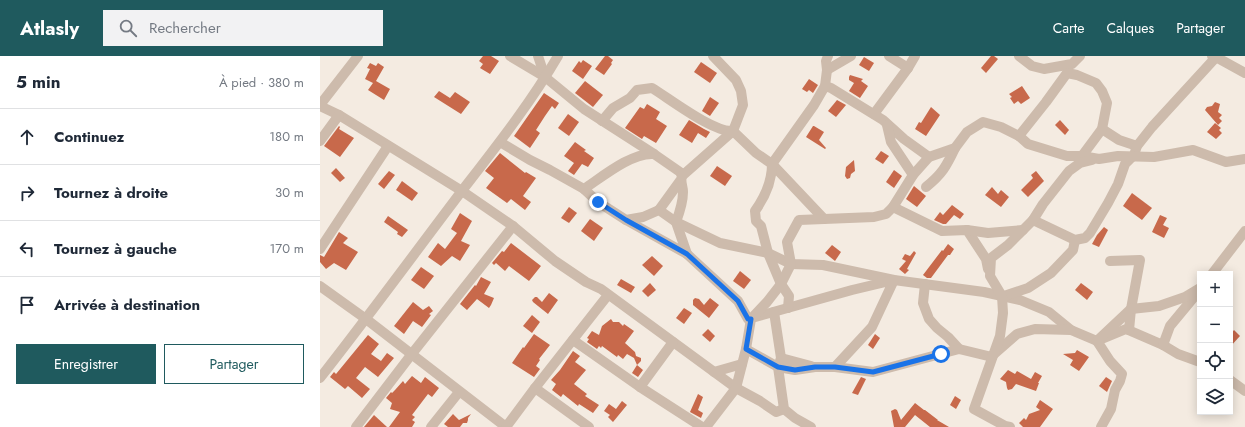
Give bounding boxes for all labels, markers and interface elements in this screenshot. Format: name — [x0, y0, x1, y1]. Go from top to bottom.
search box — [103, 10, 383, 46]
text: Atlasly — [20, 15, 79, 42]
icon: search — [117, 17, 139, 39]
text: Rechercher — [149, 17, 221, 39]
text: Carte — [1053, 18, 1084, 38]
text: Calques — [1106, 18, 1154, 38]
text: Partager — [1176, 18, 1225, 38]
text: 5 min — [16, 70, 60, 94]
text: À pied · 380 m — [219, 73, 304, 92]
icon: ahead — [16, 126, 38, 148]
text: Continuez — [54, 126, 124, 148]
text: 180 m — [269, 127, 304, 146]
icon: right — [16, 182, 38, 204]
text: Tournez à droite — [54, 182, 168, 204]
text: 30 m — [275, 183, 304, 202]
route end — [589, 193, 607, 211]
icon: left — [16, 238, 38, 260]
text: Tournez à gauche — [54, 238, 177, 260]
text: 170 m — [269, 239, 304, 258]
map controls — [1197, 271, 1233, 415]
button: + — [1197, 271, 1233, 307]
icon: arrive — [16, 294, 38, 316]
text: Arrivée à destination — [54, 294, 200, 316]
button: − — [1197, 307, 1233, 343]
button: locate — [1197, 343, 1233, 379]
button: Enregistrer — [16, 344, 156, 384]
button: Partager — [164, 344, 304, 384]
route start — [932, 345, 950, 363]
button: layers — [1197, 379, 1233, 415]

